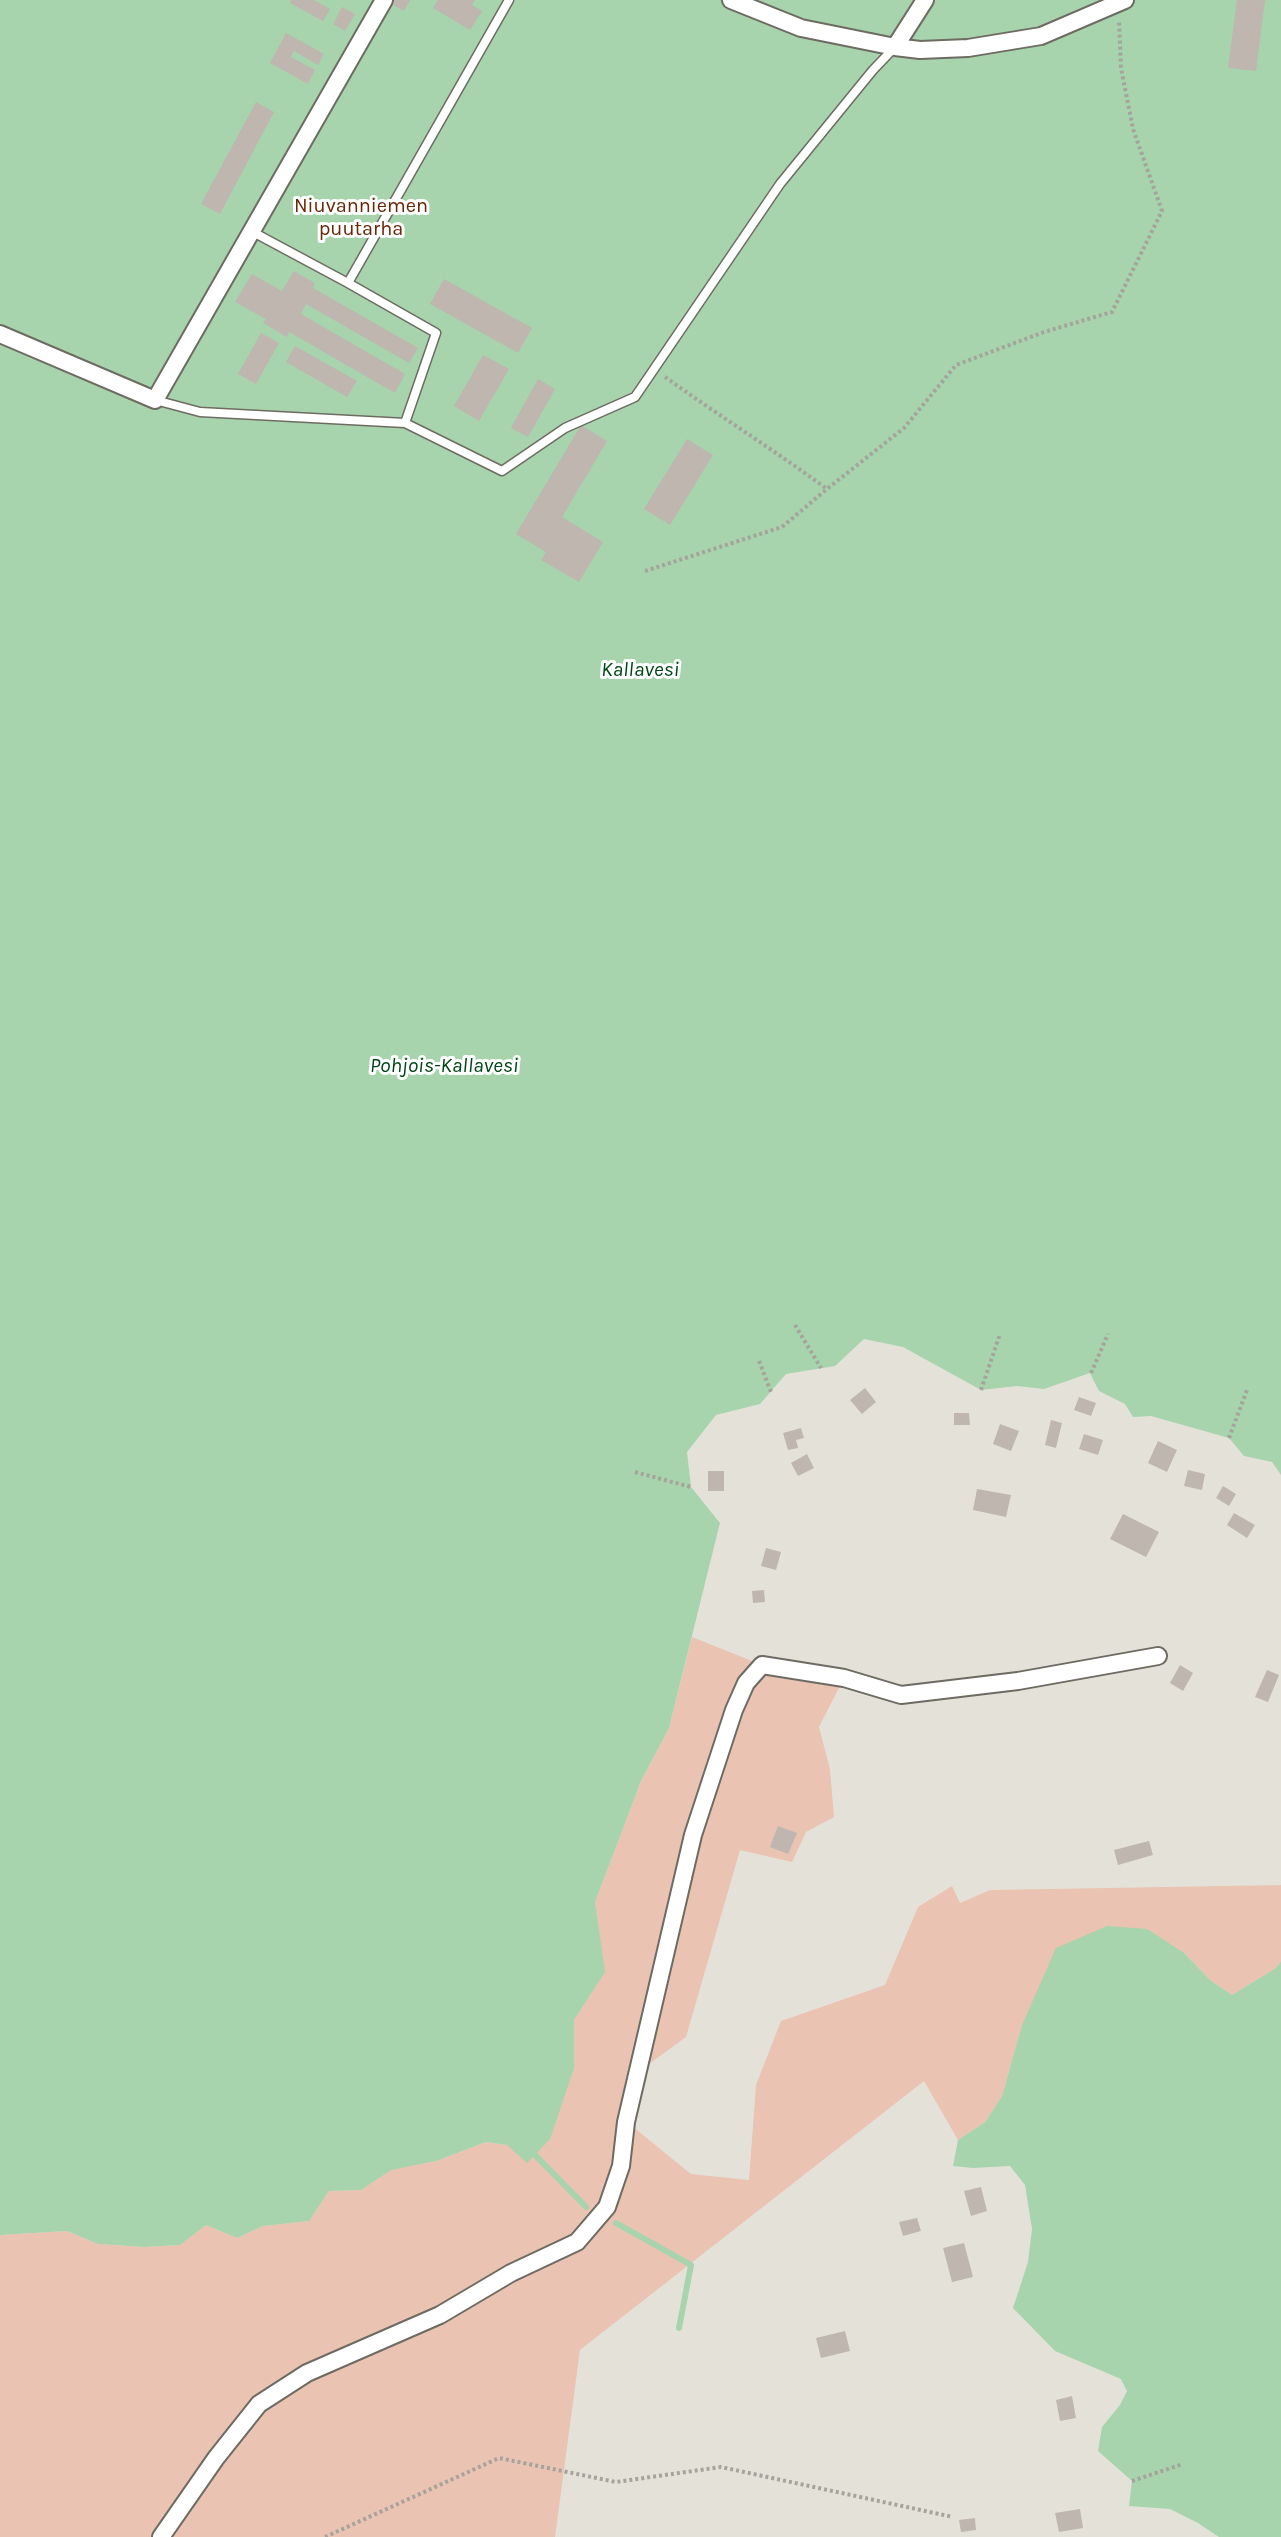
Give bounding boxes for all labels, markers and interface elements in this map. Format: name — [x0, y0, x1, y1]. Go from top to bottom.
park label: Niuvanniemen puutarha — [294, 194, 428, 241]
water label: Kallavesi — [601, 657, 679, 683]
water label: Pohjois-Kallavesi — [370, 1053, 518, 1079]

